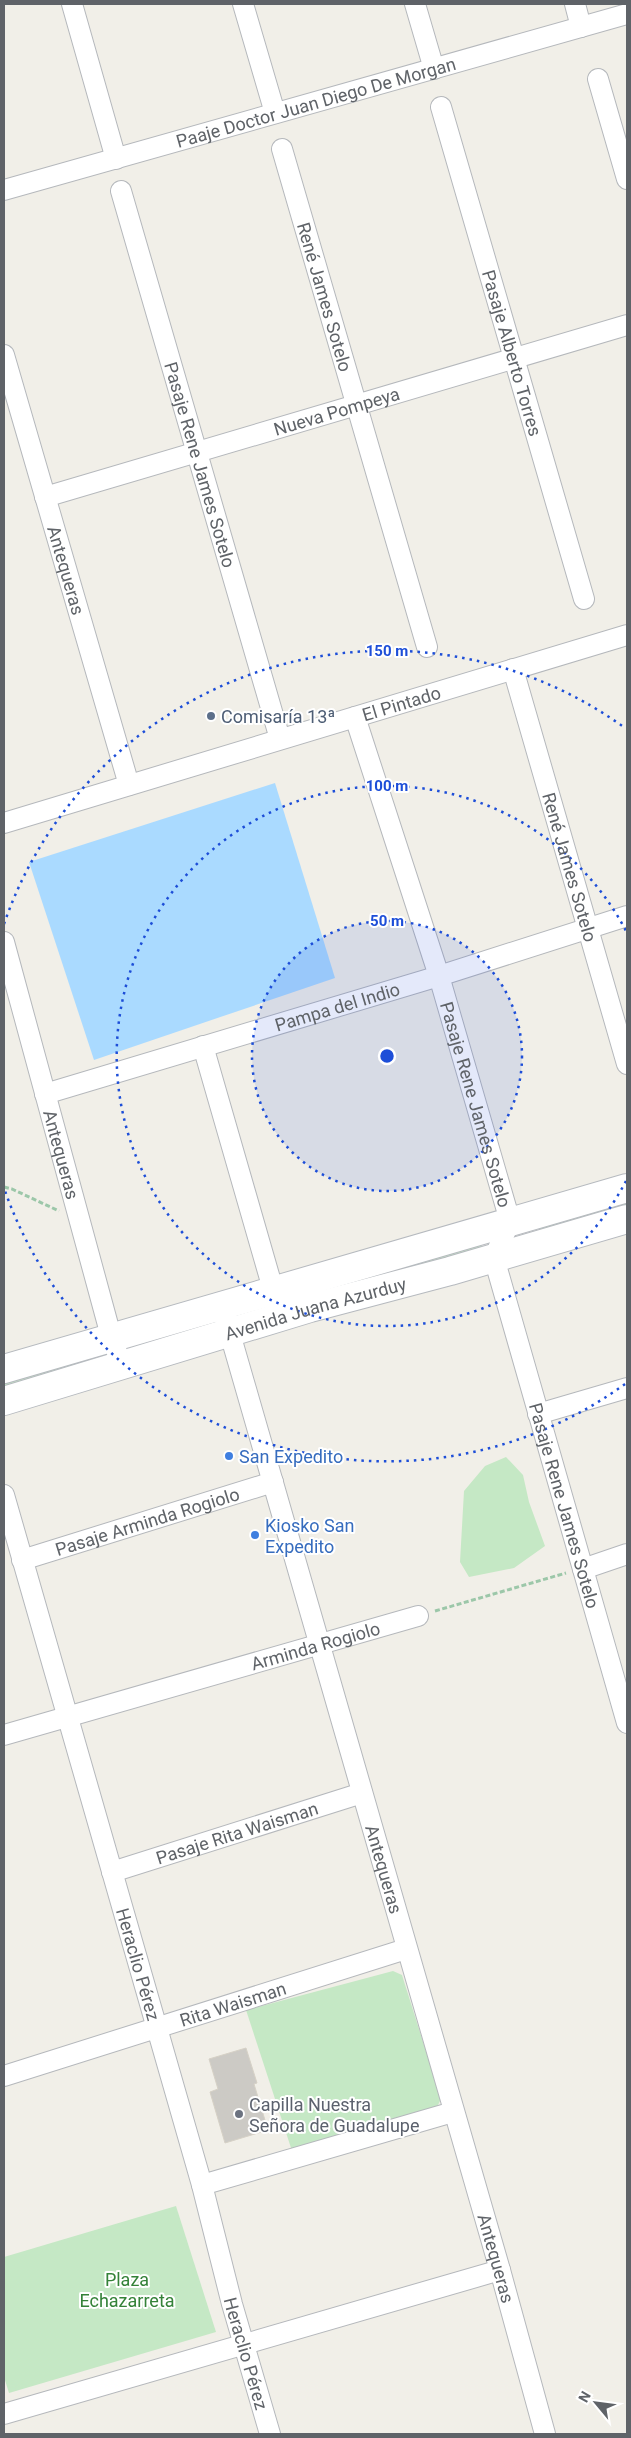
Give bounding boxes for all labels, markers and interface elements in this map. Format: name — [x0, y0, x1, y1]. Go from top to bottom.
street label: Paaje Doctor Juan Diego De Morgan — [174, 52, 458, 151]
street label: René James Sotelo — [293, 220, 357, 374]
street label: Pasaje Alberto Torres — [478, 267, 547, 438]
street label: Pasaje Rene James Sotelo — [161, 360, 240, 570]
street label: Nueva Pompeya — [271, 382, 402, 439]
street label: Antequeras — [44, 523, 89, 617]
text: 150 m — [366, 642, 408, 660]
street label: El Pintado — [360, 681, 443, 725]
place label: Comisaría 13ª — [221, 706, 335, 727]
marker: Comisaría 13ª — [205, 710, 217, 722]
text: 100 m — [366, 777, 408, 795]
street label: René James Sotelo — [539, 790, 602, 944]
text: 50 m — [370, 912, 404, 930]
street label: Pampa del Indio — [272, 978, 402, 1035]
street label: Pasaje Rene James Sotelo — [436, 999, 516, 1210]
centre of rings — [378, 1047, 396, 1065]
street label: Antequeras — [40, 1107, 84, 1201]
street label: Avenida Juana Azurduy — [222, 1272, 409, 1344]
street label: Pasaje Rene James Sotelo — [525, 1400, 604, 1611]
place label: San Expedito — [239, 1446, 343, 1467]
marker: San Expedito — [223, 1450, 235, 1462]
street label: Pasaje Arminda Rogiolo — [52, 1483, 242, 1560]
place label: Kiosko San Expedito — [265, 1515, 355, 1557]
marker: Kiosko San Expedito — [249, 1529, 261, 1541]
street label: Arminda Rogiolo — [248, 1617, 382, 1674]
street label: Pasaje Rita Waisman — [153, 1797, 321, 1868]
street label: Antequeras — [362, 1822, 407, 1916]
street label: Heraclio Pérez — [112, 1905, 165, 2023]
street label: Rita Waisman — [177, 1977, 289, 2030]
place label: Capilla Nuestra Señora de Guadalupe — [249, 2094, 419, 2136]
marker: Capilla Nuestra Señora de Guadalupe — [233, 2108, 245, 2120]
street label: Antequeras — [474, 2211, 519, 2305]
park label: Plaza Echazarreta — [79, 2269, 175, 2311]
street label: Heraclio Pérez — [220, 2295, 273, 2412]
north arrow — [571, 2378, 621, 2428]
text: N — [575, 2388, 594, 2405]

